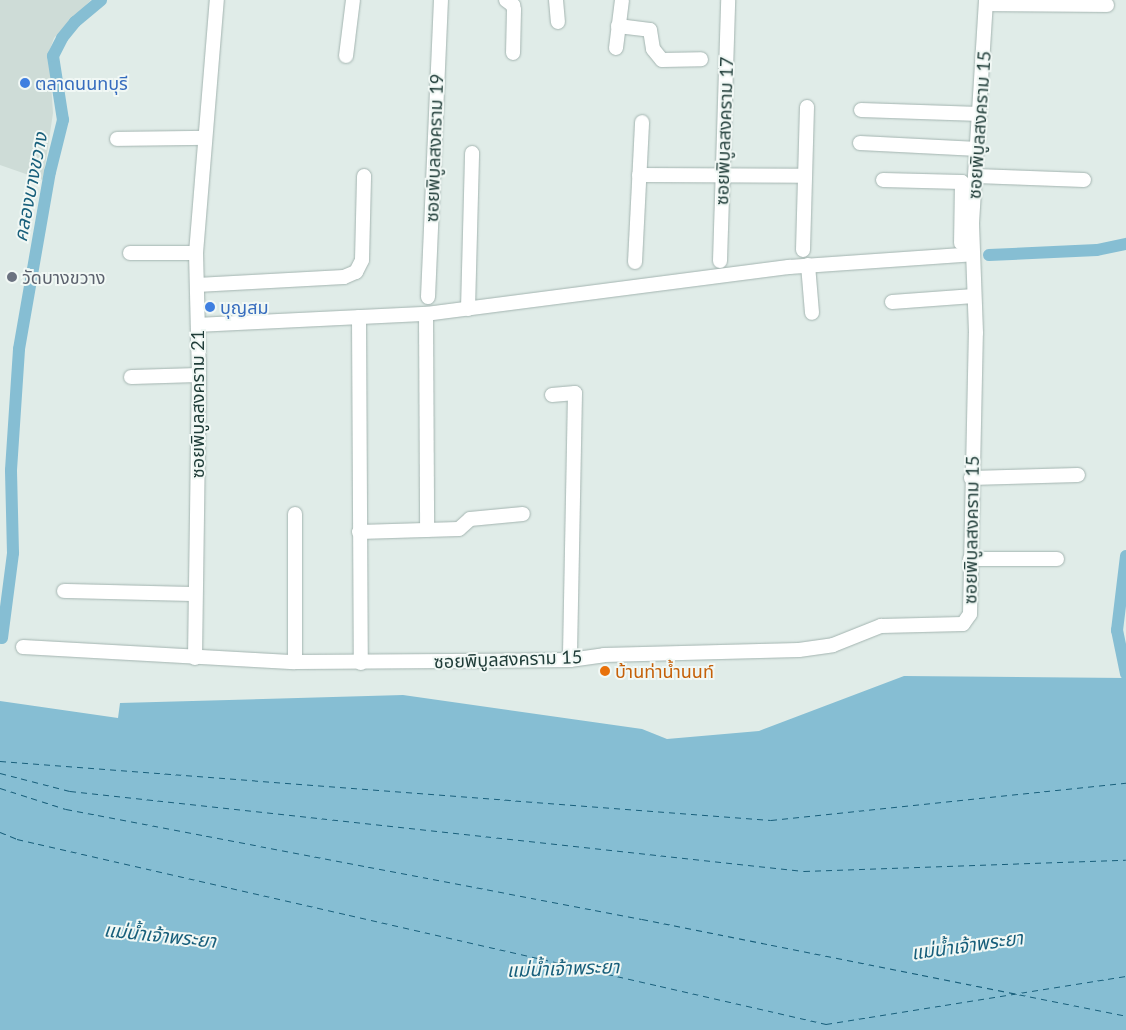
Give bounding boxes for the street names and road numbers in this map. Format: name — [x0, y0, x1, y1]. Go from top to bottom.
street label: ซอยพิบูลสงคราม 15 — [963, 50, 995, 200]
street label: ซอยพิบูลสงคราม 17 — [711, 56, 737, 206]
street label: ซอยพิบูลสงคราม 19 — [421, 73, 447, 223]
street label: ซอยพิบูลสงคราม 21 — [186, 330, 208, 478]
street label: ซอยพิบูลสงคราม 15 — [959, 456, 983, 604]
street label: ซอยพิบูลสงคราม 15 — [433, 646, 583, 672]

